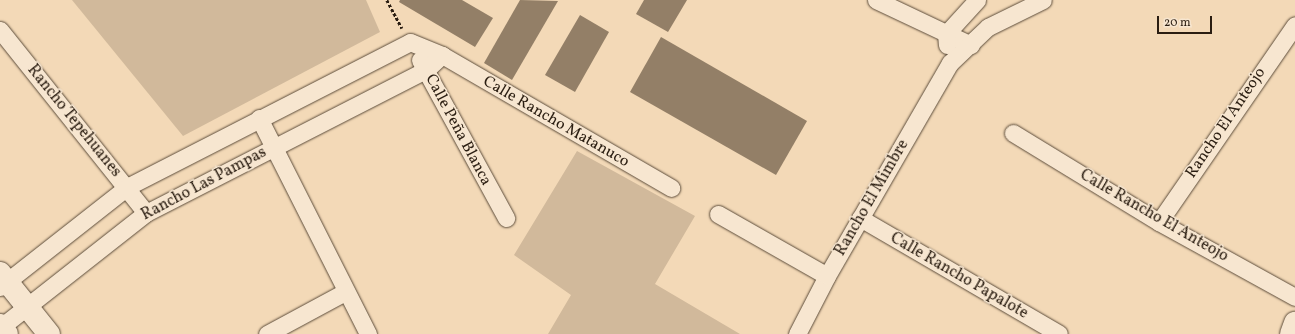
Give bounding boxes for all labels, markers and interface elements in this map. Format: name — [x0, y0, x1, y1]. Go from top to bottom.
scale bar — [1159, 8, 1214, 34]
text: 20 m — [1164, 15, 1191, 31]
street label: Rancho Tepehuanes — [23, 61, 125, 181]
street label: Rancho El Anteojo — [1182, 64, 1270, 182]
street label: Calle Peña Blanca — [421, 71, 495, 189]
street label: Calle Rancho Matanuco — [479, 72, 633, 172]
street label: Rancho El Mimbre — [831, 136, 913, 260]
street label: Rancho Las Pampas — [138, 143, 270, 225]
street label: Calle Rancho El Anteojo — [1076, 166, 1232, 266]
street label: Calle Rancho Papalote — [887, 229, 1031, 323]

